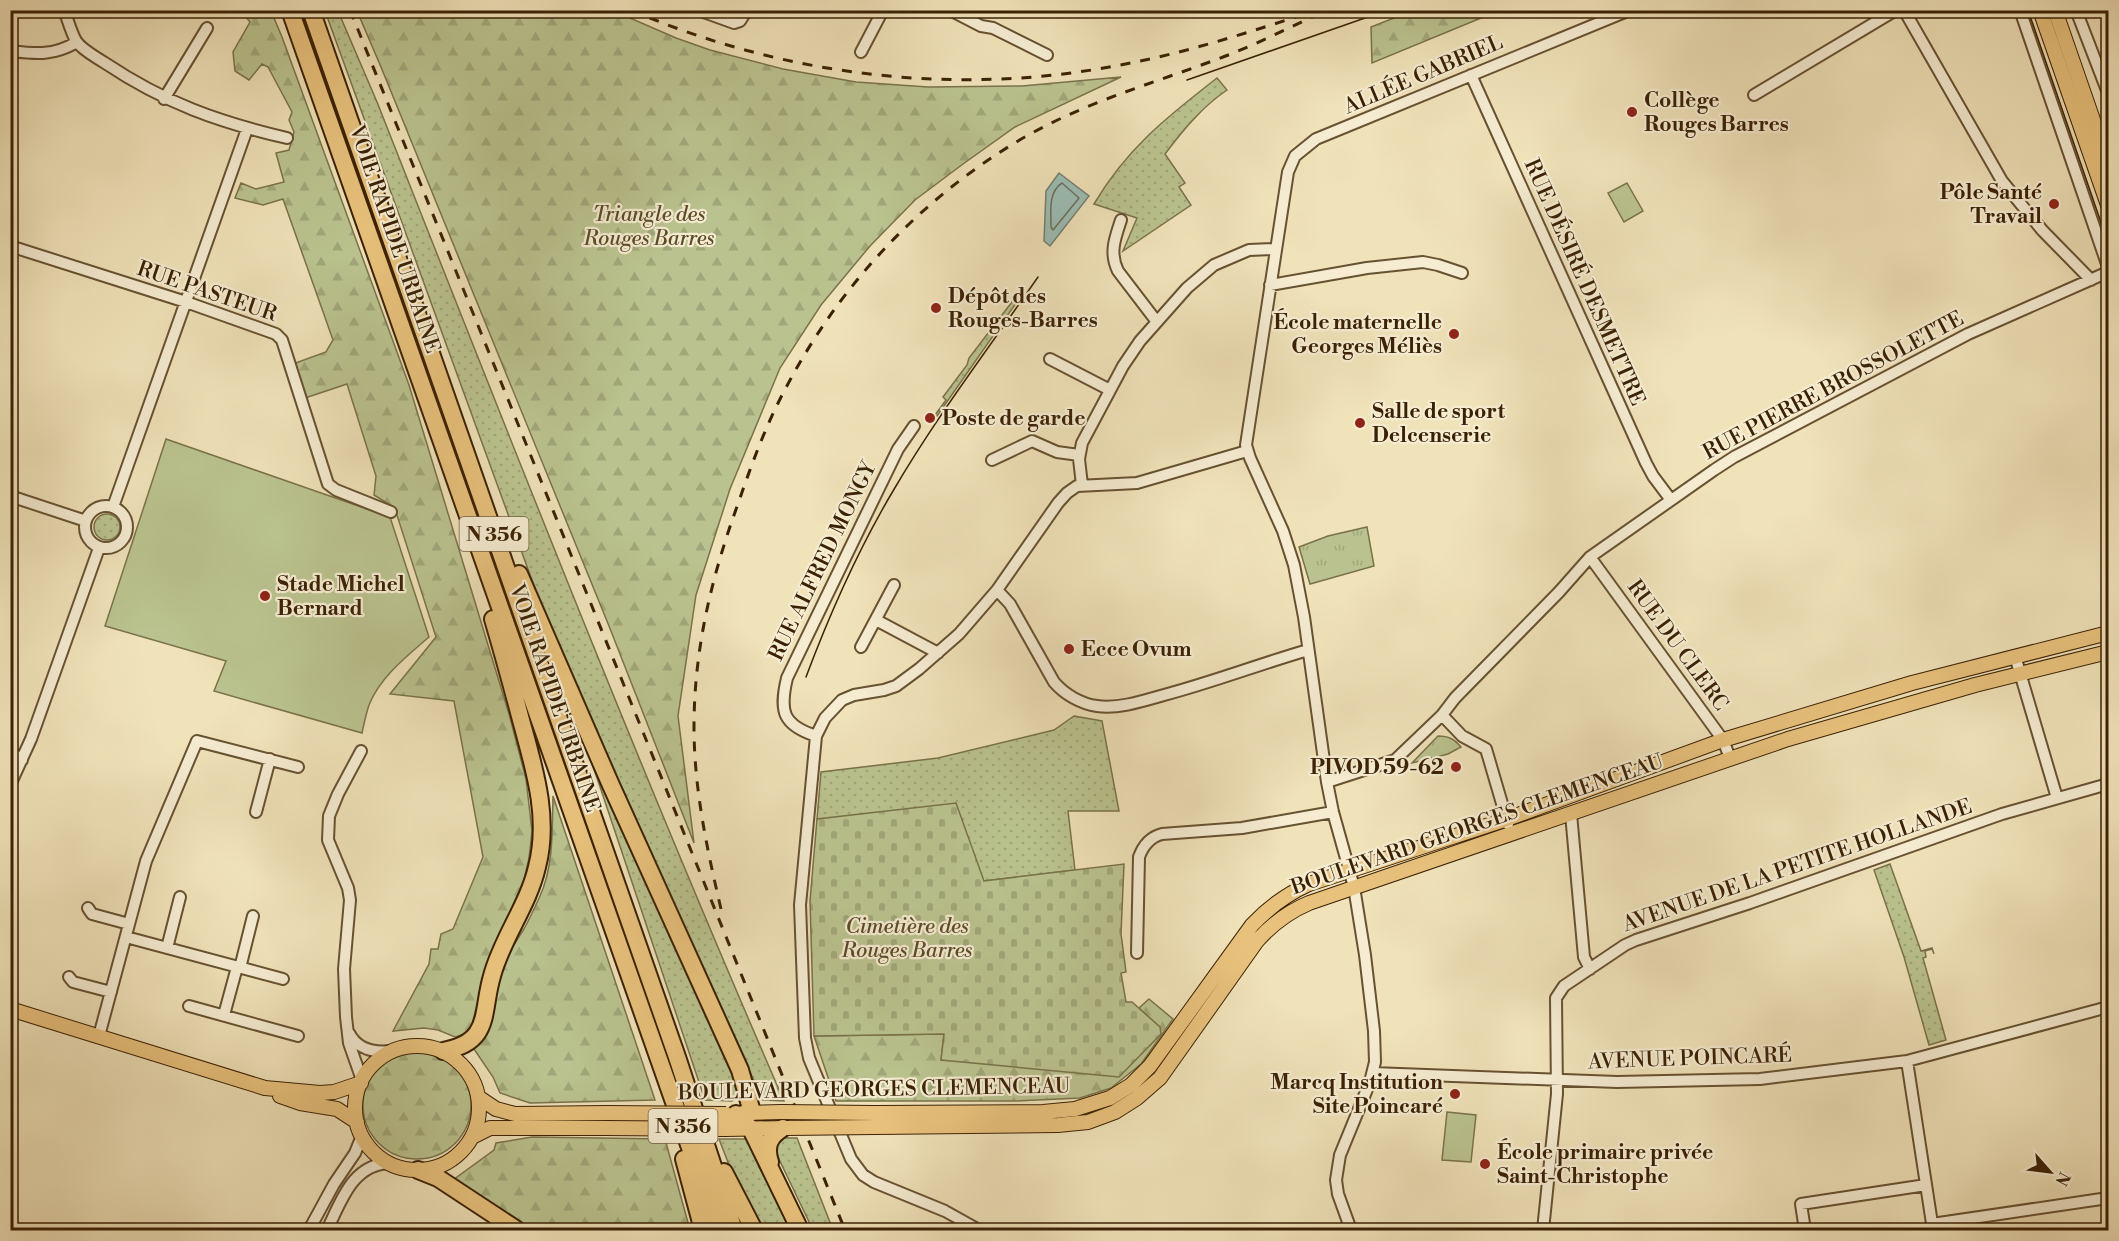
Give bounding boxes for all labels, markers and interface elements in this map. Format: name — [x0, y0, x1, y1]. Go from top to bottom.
street label: ALLÉE GABRIEL — [1338, 28, 1507, 121]
place label: Collège Rouges Barres — [1644, 88, 1789, 138]
marker: Collège Rouges Barres — [1625, 105, 1639, 119]
street label: VOIE RAPIDE URBAINE — [342, 121, 445, 357]
street label: RUE DÉSIRÉ DESMETTRE — [1518, 154, 1652, 410]
place label: Pôle Santé Travail — [1940, 180, 2042, 230]
marker: Pôle Santé Travail — [2047, 197, 2061, 211]
park label: Triangle des Rouges Barres — [583, 202, 715, 252]
street label: RUE PASTEUR — [134, 256, 280, 328]
place label: Dépôt des Rouges-Barres — [948, 284, 1098, 334]
marker: Dépôt des Rouges-Barres — [929, 301, 943, 315]
street label: RUE PIERRE BROSSOLETTE — [1699, 306, 1968, 466]
place label: École maternelle Georges Méliès — [1273, 308, 1442, 360]
marker: École maternelle Georges Méliès — [1447, 327, 1461, 341]
place label: Salle de sport Delcenserie — [1372, 399, 1505, 449]
place label: Poste de garde — [942, 406, 1086, 432]
marker: Poste de garde — [923, 411, 937, 425]
marker: Salle de sport Delcenserie — [1353, 416, 1367, 430]
street label: RUE ALFRED MONGY — [763, 456, 883, 665]
road number: N 356 — [460, 517, 528, 551]
place label: Stade Michel Bernard — [277, 572, 405, 622]
street label: RUE DU CLERC — [1621, 575, 1733, 716]
street label: VOIE RAPIDE URBAINE — [502, 580, 605, 816]
marker: Stade Michel Bernard — [258, 589, 272, 603]
place label: Ecce Ovum — [1081, 637, 1192, 663]
marker: Ecce Ovum — [1062, 642, 1076, 656]
street label: BOULEVARD GEORGES CLEMENCEAU — [1287, 749, 1667, 901]
place label: PIVOD 59-62 — [1310, 755, 1444, 781]
marker: PIVOD 59-62 — [1449, 760, 1463, 774]
street label: AVENUE DE LA PETITE HOLLANDE — [1618, 794, 1975, 938]
park label: Cimetière des Rouges Barres — [841, 914, 973, 964]
street label: AVENUE POINCARÉ — [1587, 1040, 1792, 1076]
place label: Marcq Institution Site Poincaré — [1270, 1070, 1443, 1120]
street label: BOULEVARD GEORGES CLEMENCEAU — [677, 1074, 1071, 1106]
marker: Marcq Institution Site Poincaré — [1448, 1087, 1462, 1101]
road number: N 356 — [648, 1109, 718, 1143]
place label: École primaire privée Saint-Christophe — [1497, 1138, 1713, 1190]
north arrow — [2020, 1142, 2080, 1202]
marker: École primaire privée Saint-Christophe — [1478, 1157, 1492, 1171]
text: N — [2050, 1168, 2074, 1189]

